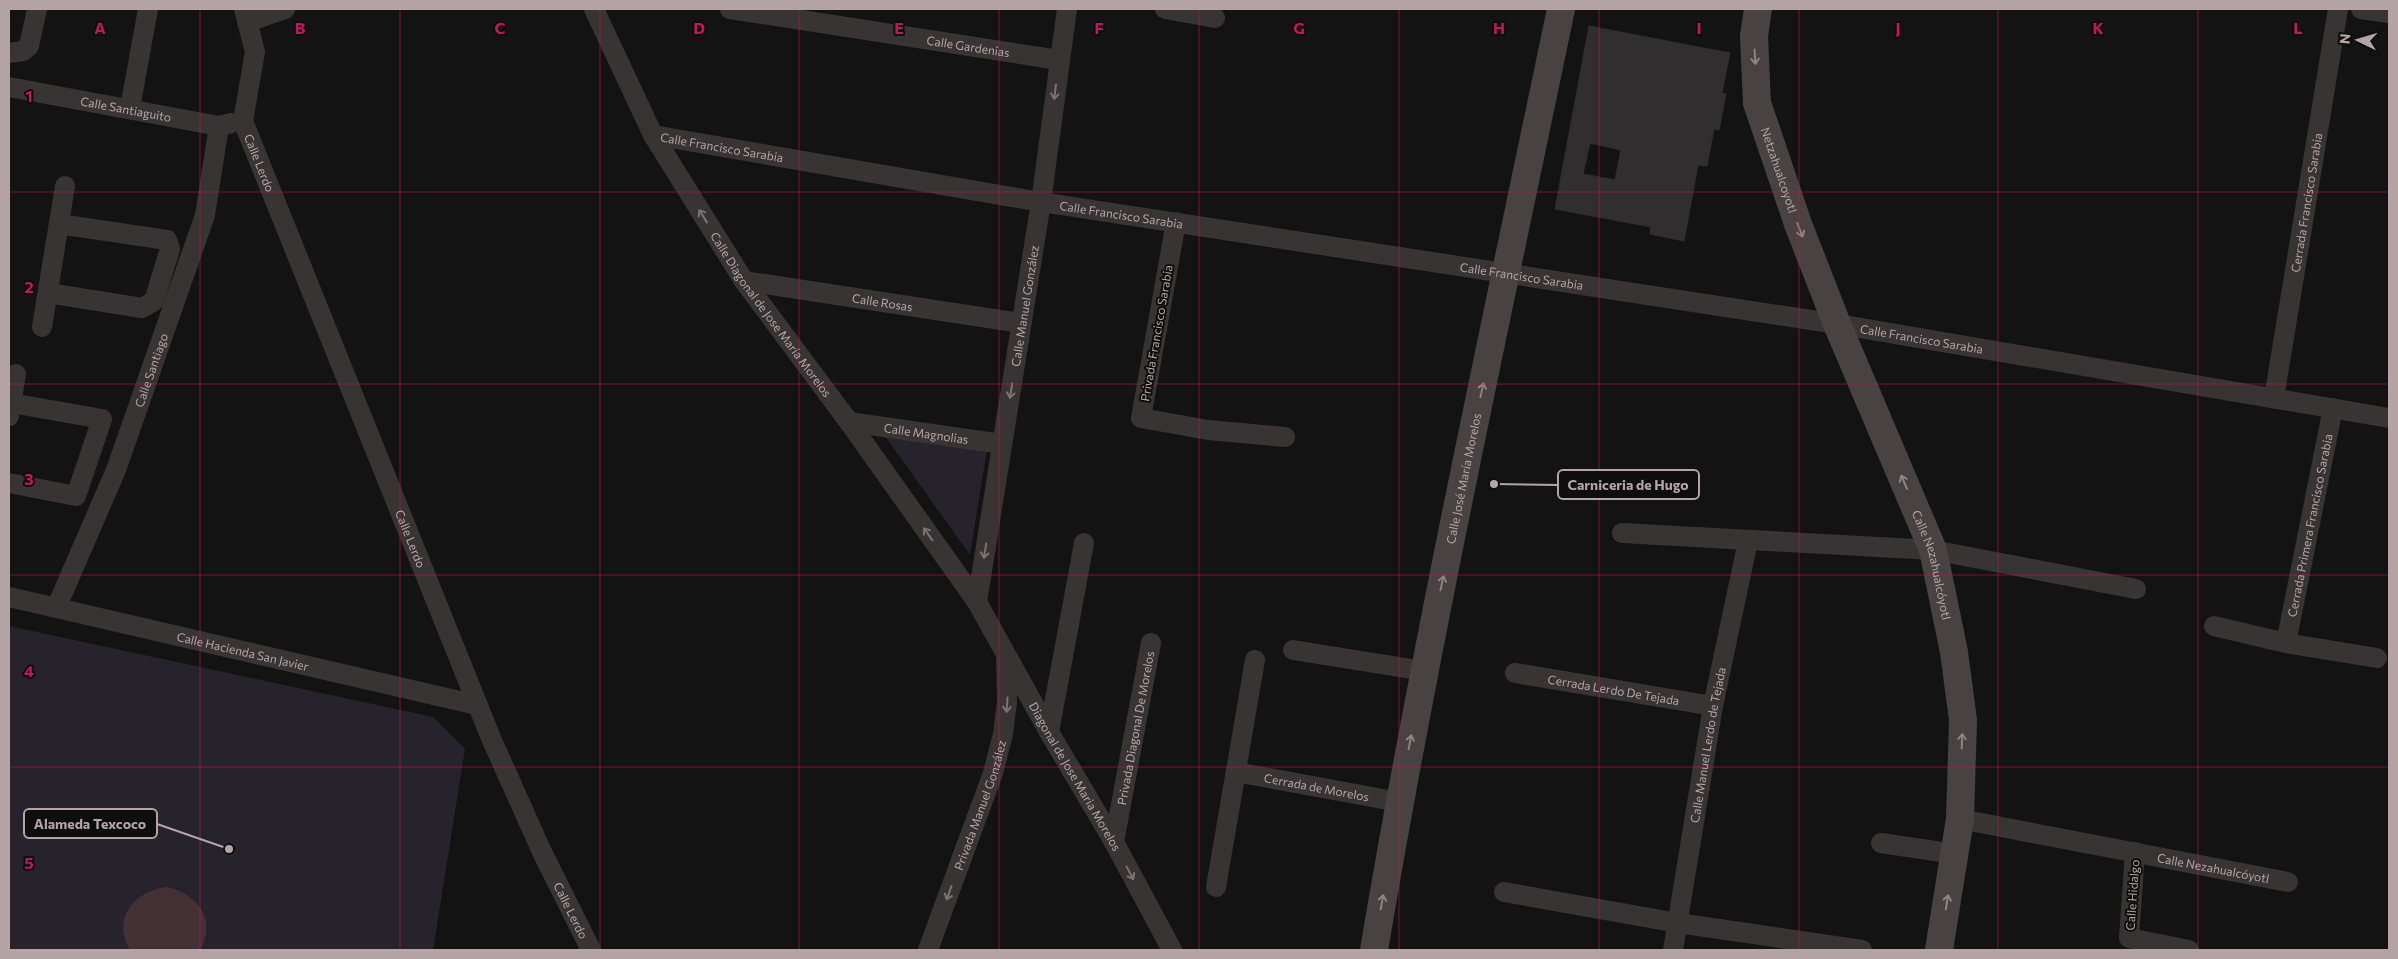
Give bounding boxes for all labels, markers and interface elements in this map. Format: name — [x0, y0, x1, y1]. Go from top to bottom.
north arrow — [2333, 15, 2383, 65]
text: A — [94, 18, 106, 37]
text: B — [295, 18, 306, 37]
text: C — [495, 18, 506, 37]
text: D — [693, 18, 705, 37]
text: E — [894, 18, 904, 37]
text: F — [1094, 18, 1104, 37]
text: G — [1293, 18, 1305, 37]
text: H — [1493, 18, 1505, 37]
text: I — [1696, 18, 1702, 37]
text: J — [1895, 18, 1901, 37]
text: K — [2092, 18, 2104, 37]
text: L — [2293, 18, 2303, 37]
street label: Calle Gardenias — [926, 33, 1011, 59]
text: N — [2336, 33, 2353, 45]
one-way arrow — [1750, 49, 1759, 65]
one-way arrow — [1050, 83, 1060, 99]
text: 1 — [25, 86, 33, 105]
street label: Calle Santiaguito — [79, 93, 173, 124]
street label: Netzahualcoyotl — [1759, 125, 1801, 214]
street label: Calle Francisco Sarabia — [659, 129, 785, 164]
street label: Calle Lerdo — [242, 132, 278, 194]
street label: Cerrada Francisco Sarabia — [2288, 132, 2325, 273]
street label: Calle Francisco Sarabia — [1059, 198, 1184, 231]
one-way arrow — [698, 209, 708, 223]
one-way arrow — [1796, 222, 1805, 237]
street label: Calle Diagonal de Jose María Morelos — [708, 229, 835, 399]
street label: Calle Manuel González — [1008, 244, 1041, 367]
street label: Calle Francisco Sarabia — [1459, 259, 1584, 292]
street label: Privada Francisco Sarabia — [1137, 264, 1175, 402]
text: 2 — [24, 277, 34, 296]
street label: Calle Rosas — [851, 290, 914, 313]
street label: Calle Francisco Sarabia — [1859, 321, 1984, 356]
street label: Calle Santiago — [131, 331, 170, 409]
one-way arrow — [1005, 382, 1015, 398]
one-way arrow — [1478, 382, 1487, 398]
street label: Calle José María Morelos — [1443, 412, 1483, 545]
street label: Calle Magnolias — [883, 420, 969, 446]
street label: Cerrada Primera Francisco Sarabia — [2284, 432, 2335, 618]
text: 3 — [24, 469, 34, 488]
callout: Carniceria de Hugo — [1558, 470, 1699, 499]
one-way arrow — [1899, 475, 1908, 490]
text: Carniceria de Hugo — [1567, 476, 1689, 493]
street label: Calle Lerdo — [393, 508, 429, 570]
street label: Calle Nezahualcóyotl — [1910, 508, 1954, 621]
one-way arrow — [923, 528, 934, 541]
one-way arrow — [980, 543, 990, 559]
one-way arrow — [1438, 575, 1448, 591]
street label: Calle Hacienda San Javier — [176, 629, 310, 673]
street label: Privada Diagonal De Morelos — [1114, 650, 1156, 806]
text: 4 — [24, 661, 34, 680]
street label: Calle Manuel Lerdo de Tejada — [1687, 666, 1728, 824]
street label: Cerrada Lerdo De Tejada — [1547, 672, 1681, 707]
one-way arrow — [1002, 697, 1011, 713]
street label: Diagonal de Jose Maria Morelos — [1027, 699, 1124, 853]
one-way arrow — [1957, 733, 1967, 749]
one-way arrow — [1406, 735, 1416, 751]
street label: Privada Manuel González — [951, 739, 1008, 872]
street label: Cerrada de Morelos — [1263, 770, 1370, 803]
callout: Alameda Texcoco — [24, 809, 157, 838]
text: Alameda Texcoco — [34, 815, 146, 832]
street label: Calle Nezahualcóyotl — [2156, 850, 2271, 885]
text: 5 — [24, 853, 34, 872]
street label: Calle Hidalgo — [2123, 859, 2141, 931]
one-way arrow — [1126, 865, 1136, 880]
street label: Calle Lerdo — [551, 880, 591, 941]
one-way arrow — [944, 885, 953, 900]
one-way arrow — [1377, 895, 1387, 911]
one-way arrow — [1942, 895, 1952, 911]

